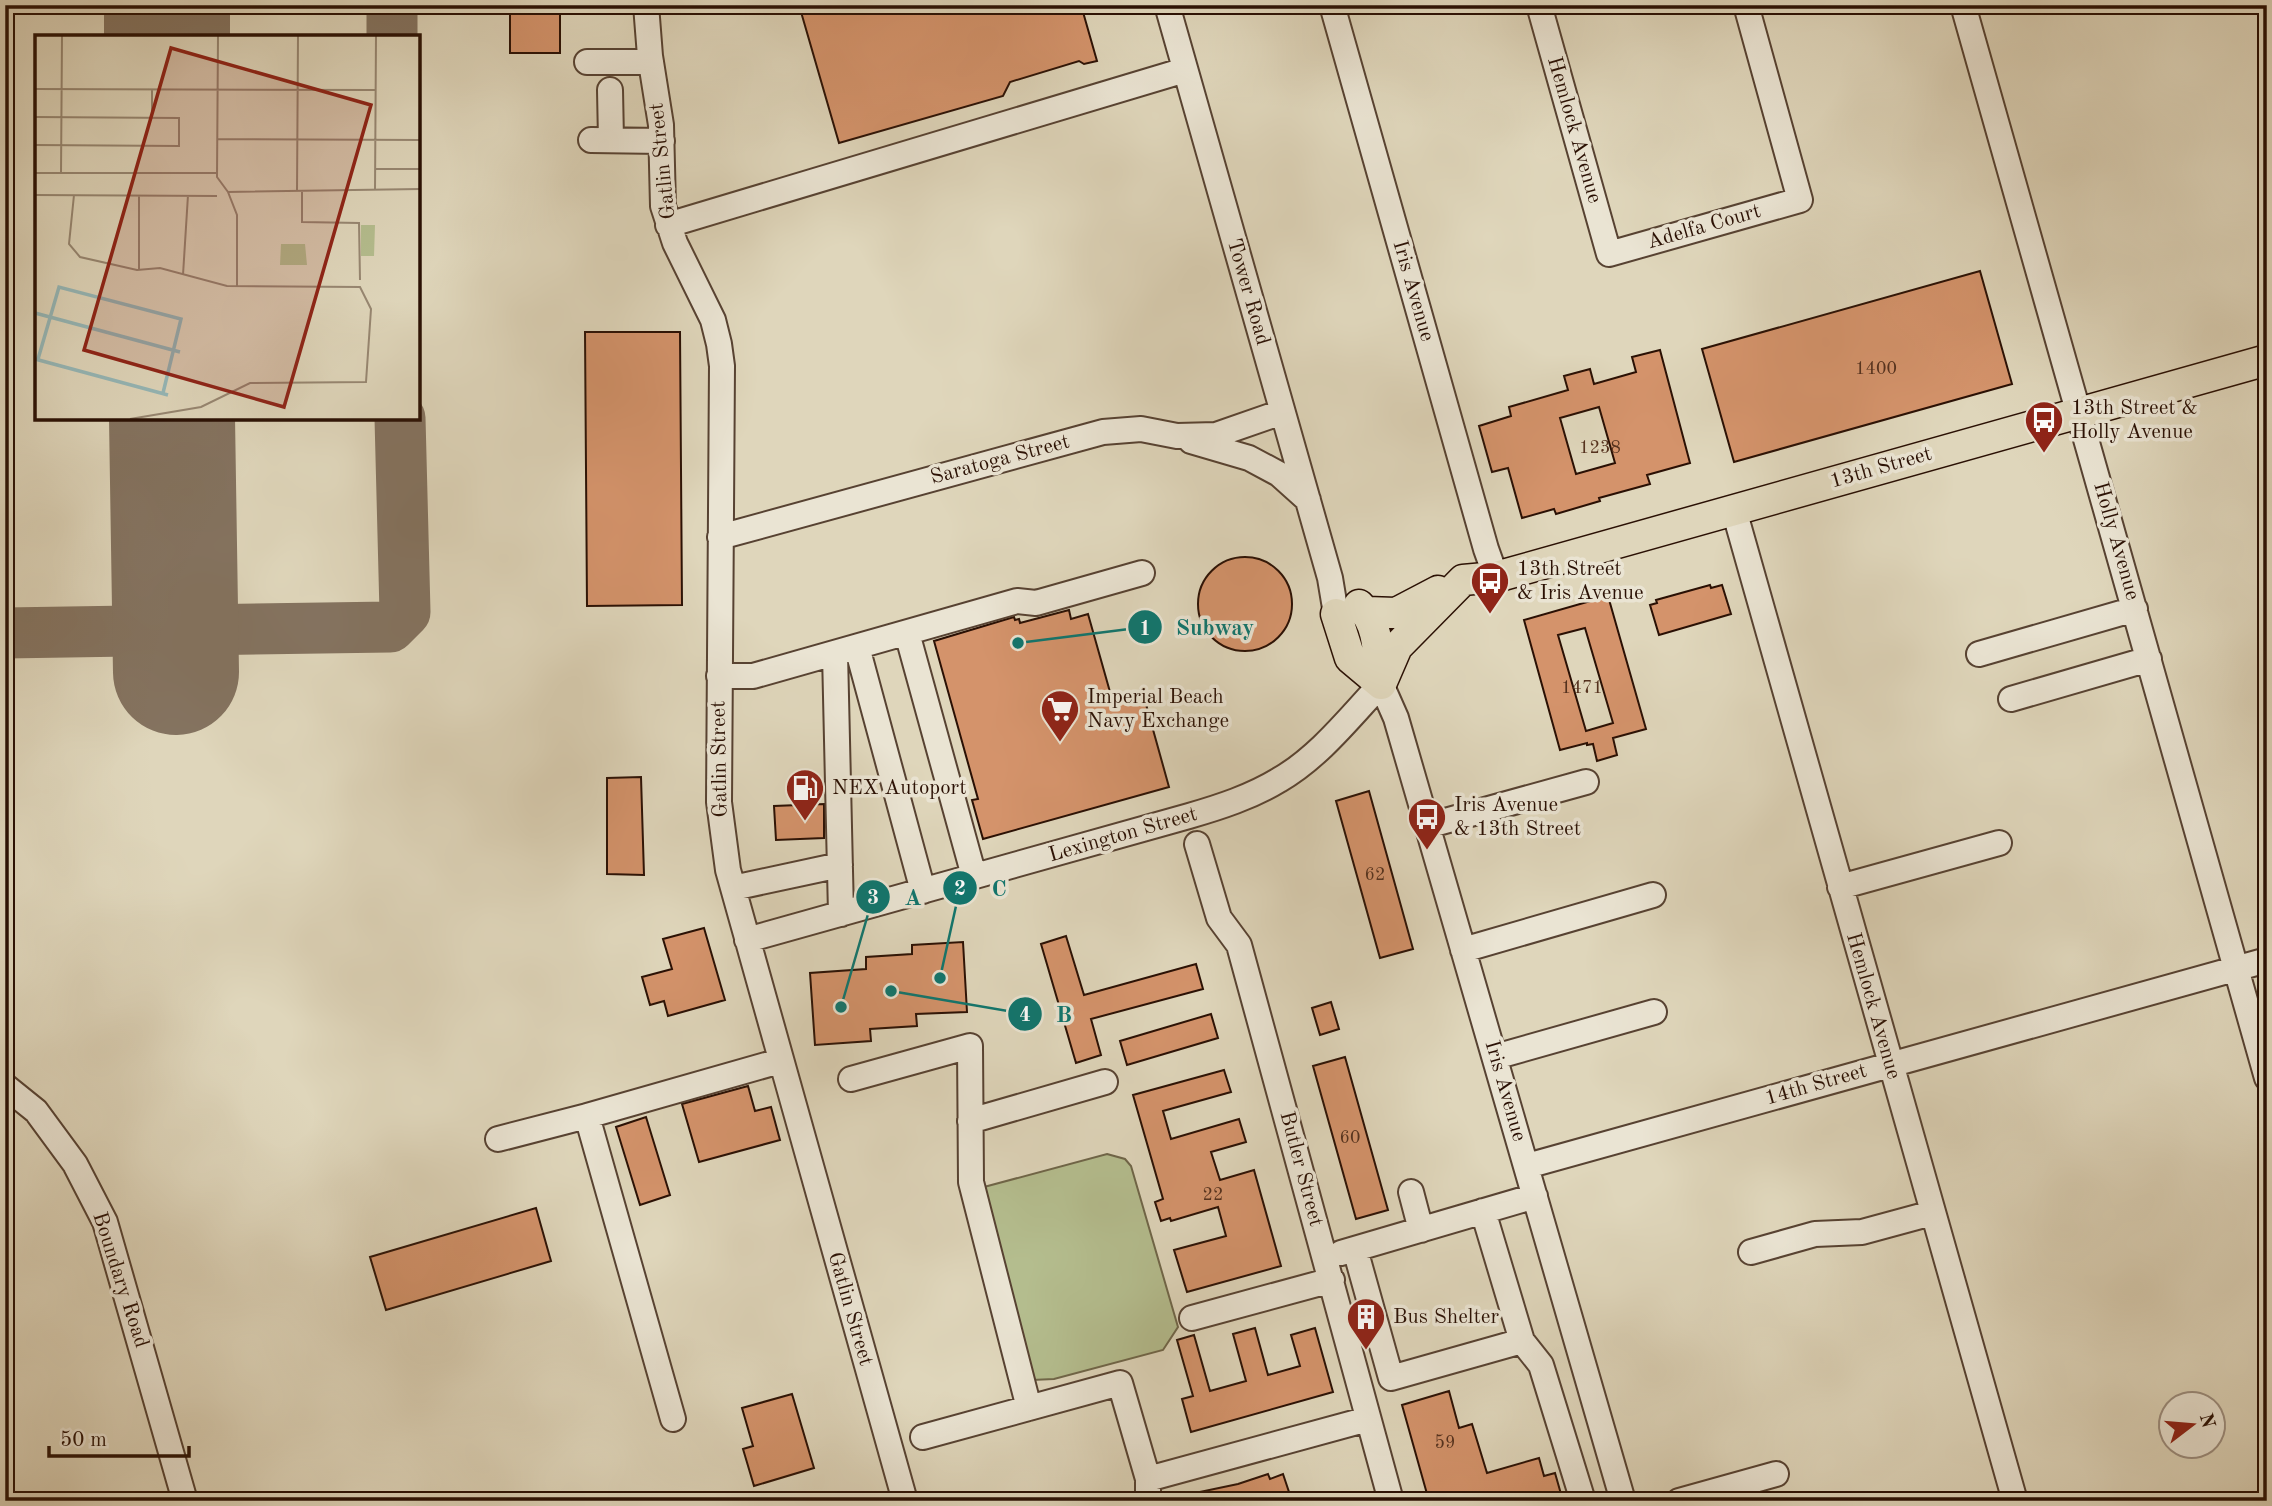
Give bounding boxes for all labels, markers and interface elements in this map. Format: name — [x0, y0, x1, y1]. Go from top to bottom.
inset map — [35, 35, 420, 420]
street label: Hemlock Avenue — [1543, 54, 1605, 206]
street label: Gatlin Street — [646, 102, 680, 220]
street label: Adelfa Court — [1645, 201, 1763, 253]
street label: Tower Road — [1223, 236, 1273, 348]
street label: Iris Avenue — [1389, 238, 1437, 344]
house number: 1400 — [1855, 360, 1897, 378]
place label: 13th Street & Holly Avenue — [2071, 398, 2198, 443]
bus stop icon: 13th Street & Holly Avenue — [2023, 399, 2065, 454]
street label: Saratoga Street — [928, 431, 1072, 489]
house number: 1238 — [1579, 439, 1621, 457]
street label: 13th Street — [1828, 443, 1934, 493]
street label: Holly Avenue — [2089, 479, 2143, 603]
place label: 13th Street & Iris Avenue — [1517, 559, 1644, 604]
bus stop icon: 13th Street & Iris Avenue — [1469, 560, 1511, 615]
callout: Subway — [1127, 605, 1269, 649]
text: Subway — [1176, 617, 1254, 640]
text: 1 — [1139, 619, 1151, 640]
house number: 1471 — [1561, 679, 1603, 697]
place label: Imperial Beach Navy Exchange — [1087, 687, 1229, 732]
supermarket icon: Imperial Beach Navy Exchange — [1039, 688, 1081, 743]
street label: Gatlin Street — [708, 700, 732, 818]
fuel station icon: NEX Autoport — [784, 767, 826, 822]
place label: NEX Autoport — [832, 778, 967, 799]
place label: Iris Avenue & 13th Street — [1454, 795, 1581, 840]
bus stop icon: Iris Avenue & 13th Street — [1406, 796, 1448, 851]
street label: Lexington Street — [1046, 804, 1200, 866]
callout: C — [942, 866, 1020, 910]
house number: 62 — [1365, 866, 1385, 884]
callout: A — [855, 875, 935, 919]
text: C — [991, 878, 1007, 901]
text: 2 — [954, 879, 966, 900]
text: A — [904, 887, 922, 910]
text: 3 — [867, 888, 879, 909]
street label: Hemlock Avenue — [1842, 930, 1904, 1082]
callout: B — [1007, 992, 1087, 1036]
text: B — [1056, 1004, 1072, 1027]
text: 4 — [1019, 1005, 1031, 1026]
street label: Iris Avenue — [1481, 1038, 1529, 1144]
street label: 14th Street — [1763, 1060, 1869, 1110]
street label: Butler Street — [1276, 1109, 1326, 1229]
house number: 60 — [1340, 1129, 1360, 1147]
house number: 22 — [1203, 1186, 1223, 1204]
street label: Boundary Road — [88, 1210, 152, 1350]
street label: Gatlin Street — [824, 1250, 876, 1368]
building icon: Bus Shelter — [1345, 1296, 1387, 1351]
place label: Bus Shelter — [1393, 1307, 1499, 1328]
north arrow — [2156, 1390, 2226, 1460]
text: N — [2195, 1411, 2217, 1431]
scale bar — [49, 1415, 189, 1459]
text: 50 m — [60, 1430, 107, 1451]
house number: 59 — [1435, 1434, 1455, 1452]

